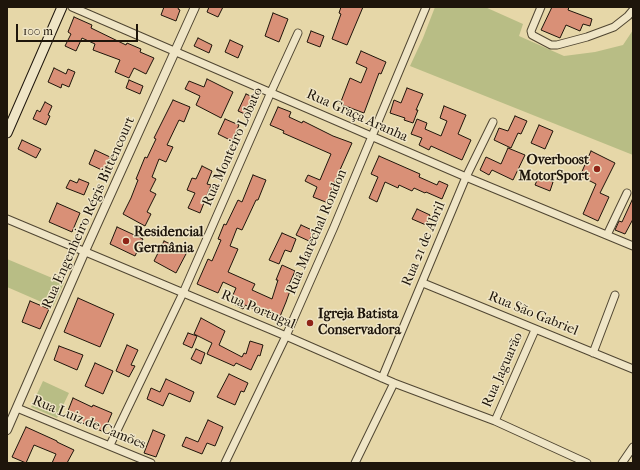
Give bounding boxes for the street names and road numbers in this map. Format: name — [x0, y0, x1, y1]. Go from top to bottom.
street label: Rua Monteiro Lobato — [199, 85, 267, 209]
street label: Rua Graça Aranha — [304, 86, 410, 146]
street label: Rua Engenheiro Régis Bittencourt — [39, 114, 139, 312]
street label: Rua Marechal Rondon — [283, 167, 351, 297]
street label: Rua 21 de Abril — [399, 199, 449, 289]
street label: Rua Portugal — [218, 287, 298, 333]
street label: Rua São Gabriel — [486, 288, 580, 340]
street label: Rua Jaguarão — [479, 330, 527, 410]
street label: Rua Luiz de Camões — [30, 393, 148, 453]

